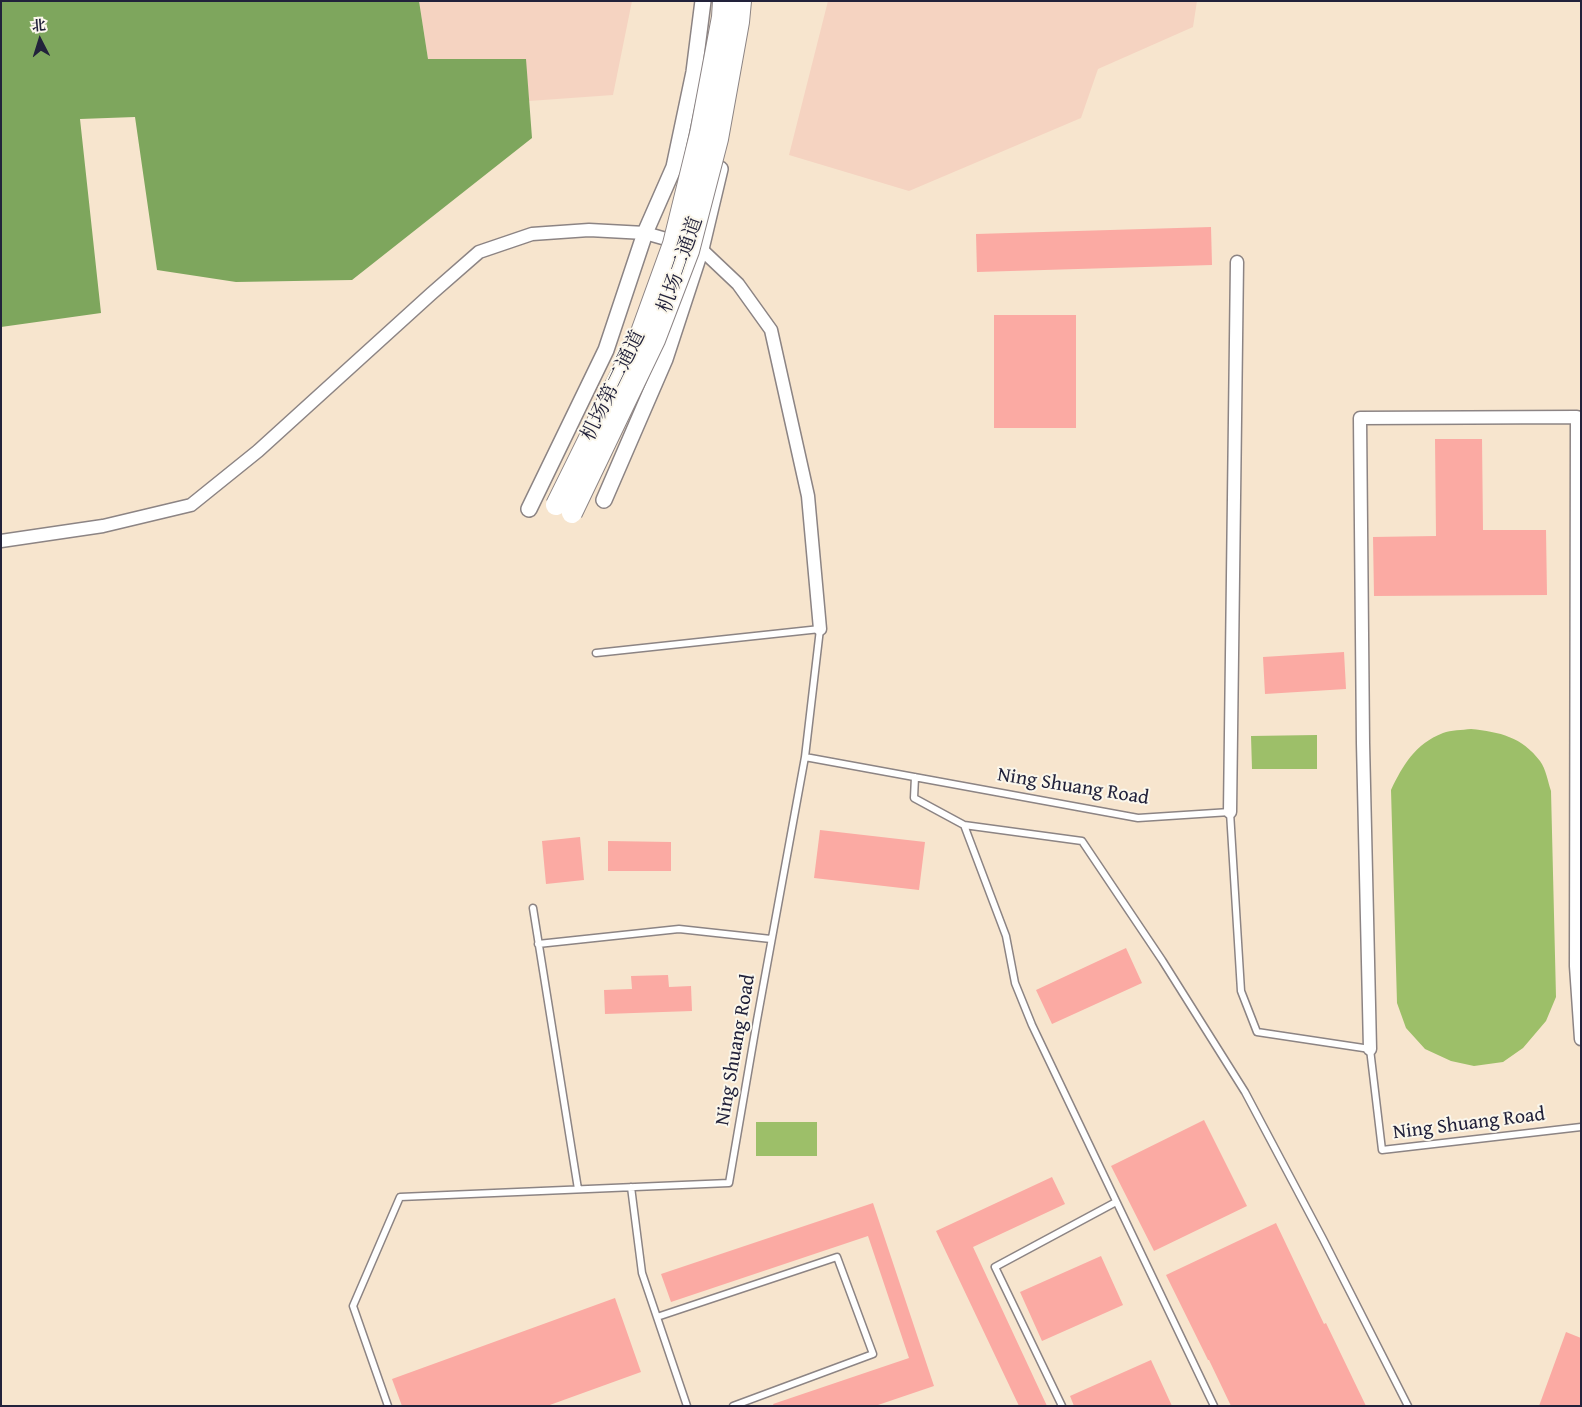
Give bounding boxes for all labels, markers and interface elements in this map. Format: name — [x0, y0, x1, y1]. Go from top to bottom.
text: 北 — [31, 14, 47, 36]
north arrow — [15, 15, 65, 65]
street label: 机场二通道 — [653, 214, 709, 316]
street label: 机场第二通道 — [577, 327, 651, 445]
street label: Ning Shuang Road — [996, 763, 1150, 811]
street label: Ning Shuang Road — [711, 973, 761, 1127]
street label: Ning Shuang Road — [1392, 1103, 1546, 1145]

